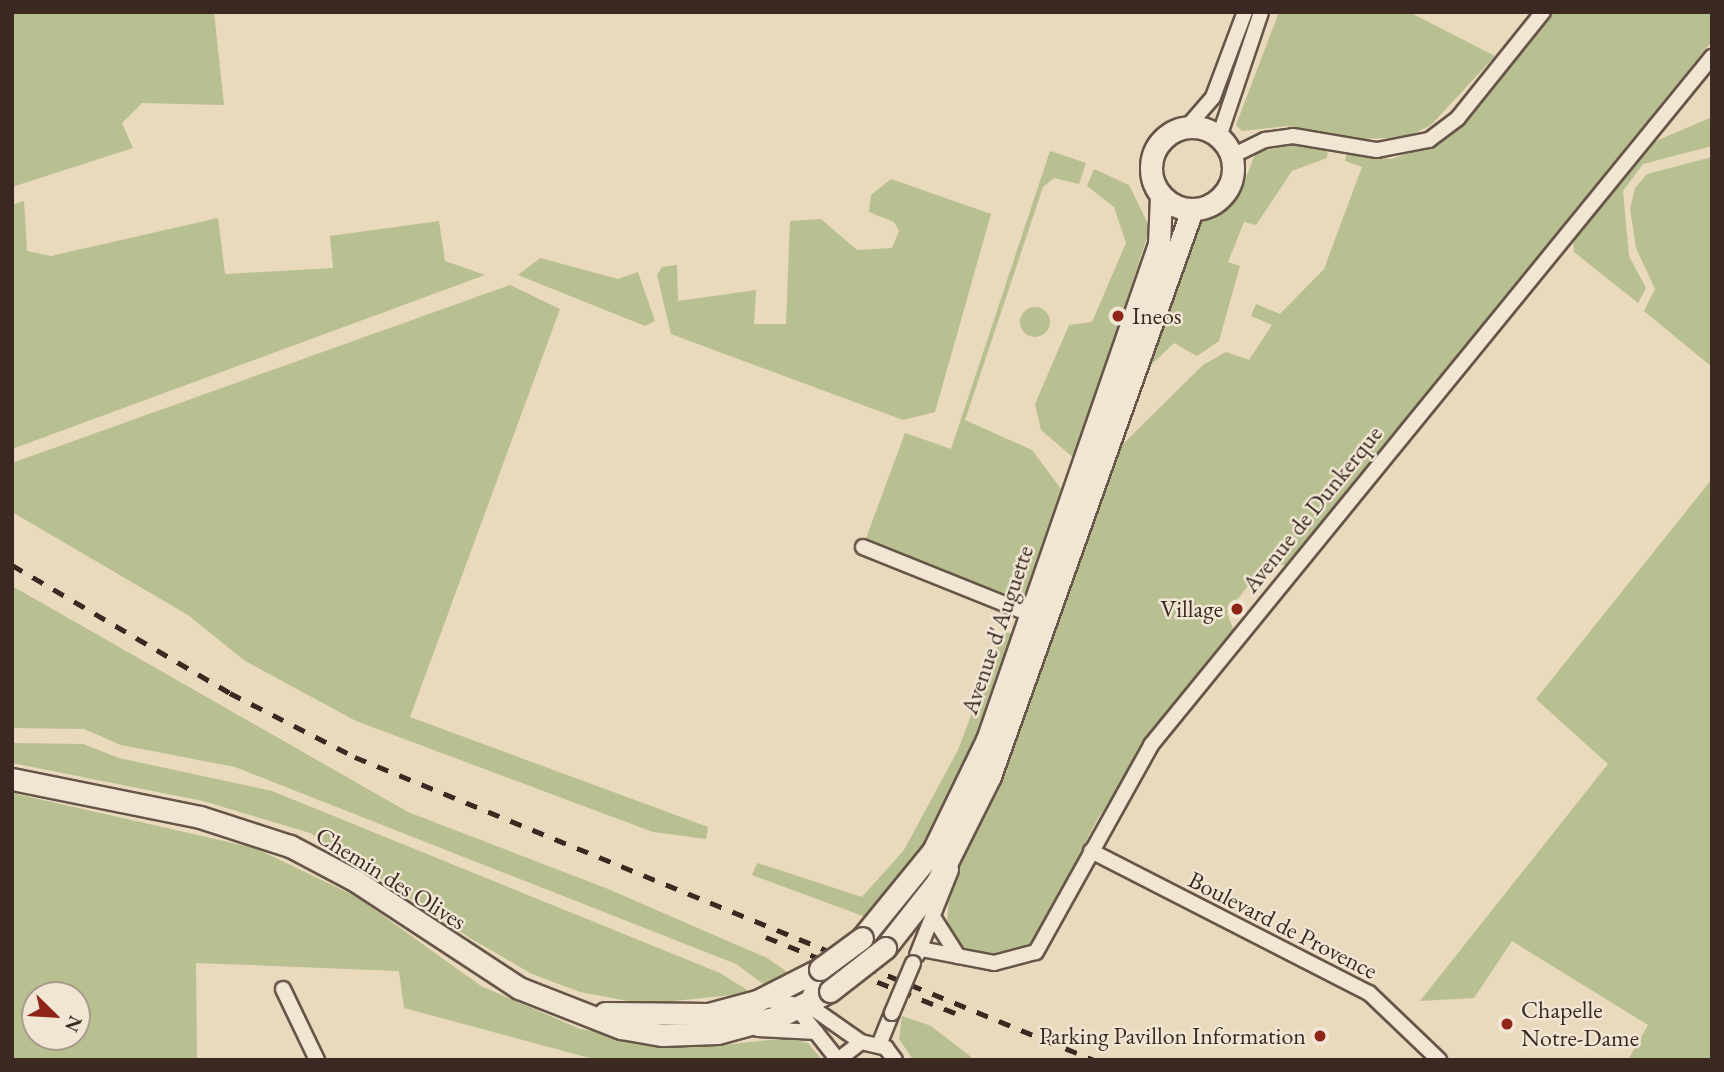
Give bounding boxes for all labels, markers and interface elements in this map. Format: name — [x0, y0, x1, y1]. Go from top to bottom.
place label: Ineos — [1132, 302, 1182, 330]
marker: Ineos — [1110, 308, 1126, 324]
street label: Avenue de Dunkerque — [1236, 420, 1388, 598]
street label: Avenue d'Auguette — [955, 542, 1039, 718]
place label: Village — [1161, 595, 1223, 623]
marker: Village — [1229, 601, 1245, 617]
street label: Chemin des Olives — [311, 820, 471, 936]
street label: Boulevard de Provence — [1184, 865, 1382, 985]
north arrow — [21, 981, 91, 1051]
place label: Chapelle Notre-Dame — [1521, 996, 1639, 1052]
text: N — [59, 1012, 88, 1036]
marker: Chapelle Notre-Dame — [1499, 1016, 1515, 1032]
place label: Parking Pavillon Information — [1039, 1022, 1306, 1050]
marker: Parking Pavillon Information — [1312, 1028, 1328, 1044]

